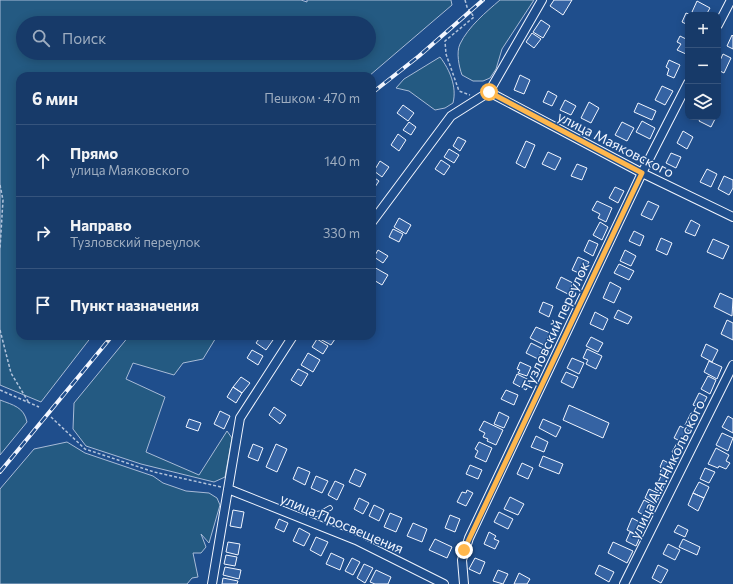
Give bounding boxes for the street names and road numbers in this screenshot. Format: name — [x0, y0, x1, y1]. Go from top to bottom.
street label: улица Маяковского — [555, 107, 677, 181]
street label: Тузловский переулок — [518, 258, 593, 393]
street label: улица А.А.Никольского — [626, 397, 708, 541]
street label: улица Просвещения — [278, 489, 406, 557]

